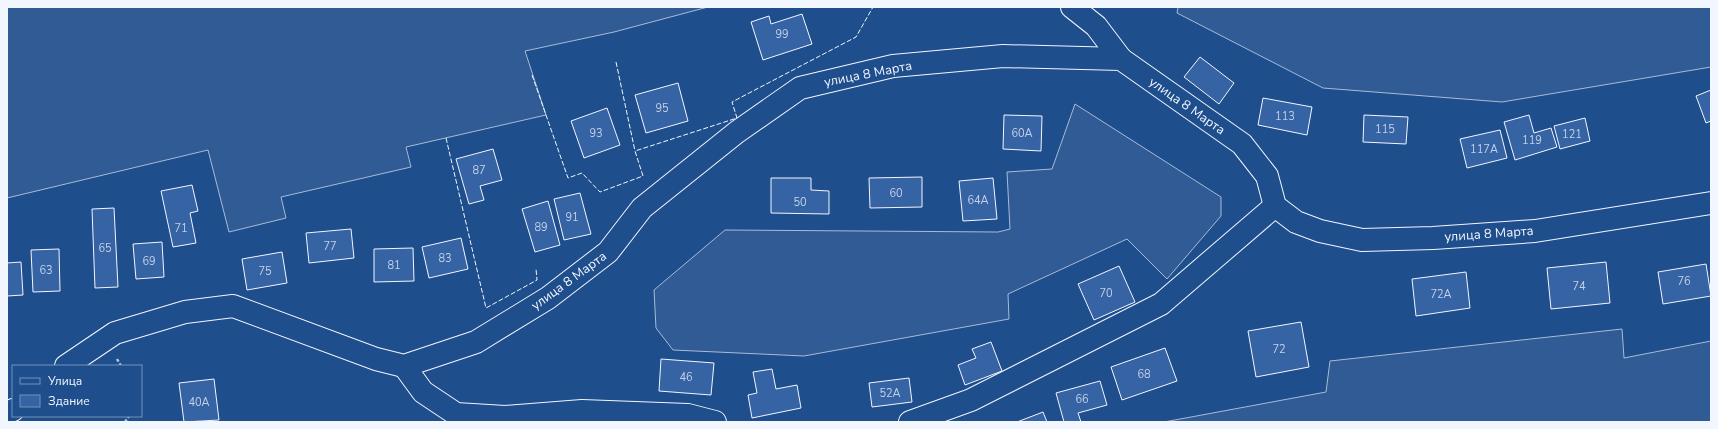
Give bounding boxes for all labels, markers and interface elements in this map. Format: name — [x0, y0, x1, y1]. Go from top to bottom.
house number: 99 — [775, 27, 789, 42]
street label: улица 8 Марта — [822, 57, 914, 91]
street label: улица 8 Марта — [1145, 73, 1229, 139]
house number: 95 — [655, 101, 669, 116]
house number: 113 — [1275, 109, 1295, 124]
house number: 115 — [1375, 122, 1395, 137]
house number: 93 — [589, 126, 603, 141]
house number: 60А — [1011, 126, 1033, 141]
house number: 121 — [1562, 127, 1582, 142]
house number: 119 — [1522, 133, 1542, 148]
house number: 117А — [1470, 142, 1498, 157]
house number: 87 — [472, 163, 486, 178]
house number: 60 — [889, 186, 903, 201]
house number: 64А — [967, 193, 989, 208]
house number: 50 — [793, 195, 807, 210]
house number: 91 — [565, 210, 579, 225]
house number: 89 — [534, 220, 548, 235]
house number: 71 — [174, 221, 188, 236]
street label: улица 8 Марта — [1444, 222, 1534, 246]
house number: 77 — [323, 239, 337, 254]
house number: 65 — [98, 241, 112, 256]
street label: улица 8 Марта — [528, 247, 610, 315]
house number: 83 — [438, 251, 452, 266]
house number: 69 — [142, 254, 156, 269]
house number: 81 — [387, 258, 401, 273]
house number: 63 — [39, 263, 53, 278]
house number: 75 — [258, 264, 272, 279]
house number: 76 — [1677, 274, 1691, 289]
house number: 74 — [1572, 279, 1586, 294]
house number: 70 — [1099, 286, 1113, 301]
house number: 72А — [1430, 287, 1452, 302]
house number: 72 — [1272, 342, 1286, 357]
legend — [12, 365, 142, 417]
house number: 68 — [1137, 367, 1151, 382]
house number: 46 — [679, 370, 693, 385]
text: Улица — [47, 373, 82, 389]
house number: 52А — [879, 386, 901, 401]
house number: 66 — [1075, 392, 1089, 407]
text: Здание — [48, 393, 90, 409]
house number: 40А — [188, 395, 210, 410]

